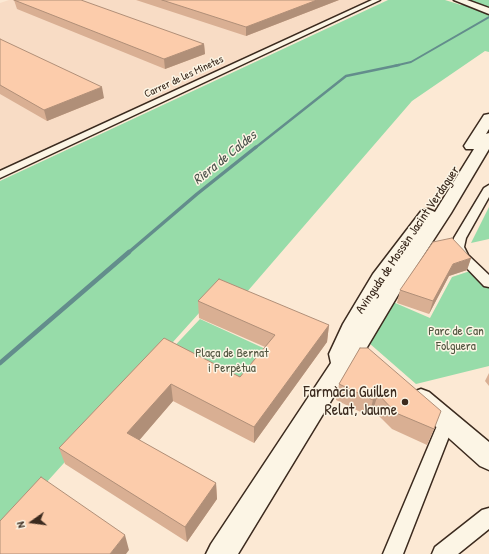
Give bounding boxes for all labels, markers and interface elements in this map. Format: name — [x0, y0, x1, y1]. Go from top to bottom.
street label: Carrer de les Minetes — [142, 53, 226, 101]
water label: Riera de Caldes — [190, 127, 260, 189]
street label: Avinguda de Mossèn Jacint Verdaguer — [353, 163, 463, 317]
park label: Parc de Can Folguera — [428, 324, 484, 355]
park label: Plaça de Bernat i Perpètua — [195, 346, 269, 377]
place label: Farmàcia Guillen Relat, Jaume — [304, 383, 397, 421]
marker: Farmàcia Guillen Relat, Jaume — [400, 397, 410, 407]
north arrow — [12, 502, 52, 542]
text: N — [13, 520, 28, 529]

